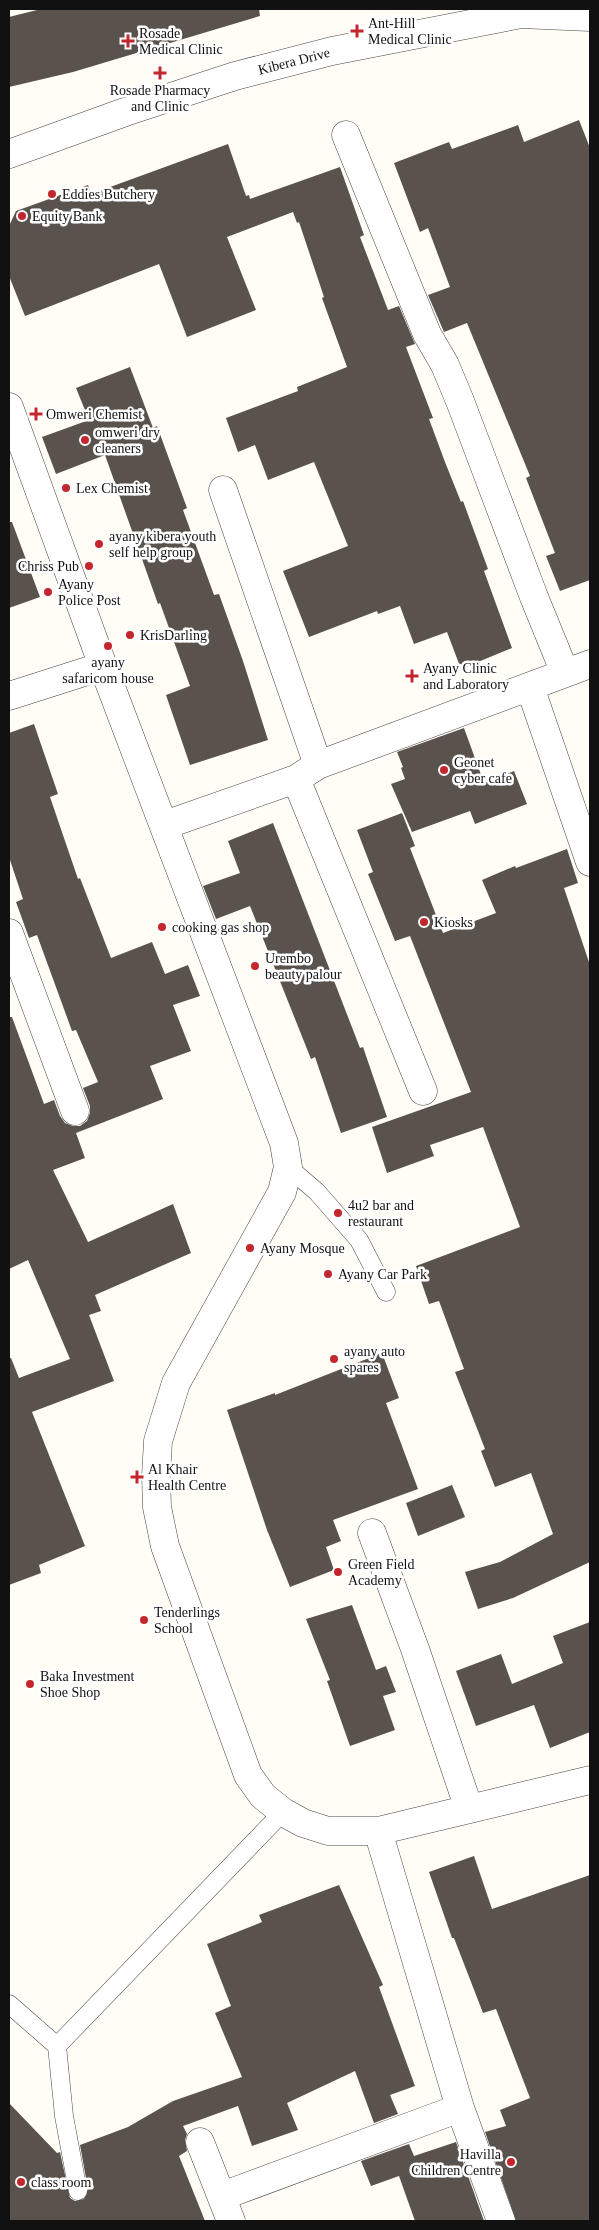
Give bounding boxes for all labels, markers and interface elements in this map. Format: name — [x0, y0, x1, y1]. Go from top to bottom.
place label: Ant-Hill Medical Clinic — [368, 16, 452, 47]
marker: Ant-Hill Medical Clinic — [350, 24, 364, 38]
place label: Rosade Medical Clinic — [139, 26, 223, 57]
marker: Rosade Medical Clinic — [121, 34, 135, 48]
street label: Kibera Drive — [257, 45, 332, 78]
marker: Rosade Pharmacy and Clinic — [153, 66, 167, 80]
place label: Rosade Pharmacy and Clinic — [110, 83, 210, 114]
place label: Eddies Butchery — [62, 187, 155, 202]
marker: Eddies Butchery — [46, 188, 58, 200]
place label: Equity Bank — [32, 209, 102, 224]
marker: Equity Bank — [16, 210, 28, 222]
place label: Omweri Chemist — [46, 407, 142, 422]
marker: Omweri Chemist — [30, 408, 42, 420]
place label: omweri dry cleaners — [95, 425, 160, 456]
marker: omweri dry cleaners — [79, 434, 91, 446]
place label: Lex Chemist — [76, 481, 148, 496]
marker: Lex Chemist — [60, 482, 72, 494]
place label: ayany kibera youth self help group — [109, 529, 216, 560]
marker: ayany kibera youth self help group — [93, 538, 105, 550]
place label: Chriss Pub — [18, 559, 79, 574]
marker: Chriss Pub — [83, 560, 95, 572]
place label: Ayany Police Post — [58, 577, 121, 608]
marker: Ayany Police Post — [42, 586, 54, 598]
place label: KrisDarling — [140, 628, 207, 643]
marker: KrisDarling — [124, 629, 136, 641]
marker: ayany safaricom house — [102, 640, 114, 652]
place label: ayany safaricom house — [62, 655, 154, 686]
place label: Ayany Clinic and Laboratory — [423, 661, 509, 692]
marker: Ayany Clinic and Laboratory — [405, 669, 419, 683]
place label: Geonet cyber cafe — [454, 755, 512, 786]
marker: Geonet cyber cafe — [438, 764, 450, 776]
place label: Kiosks — [434, 915, 473, 930]
marker: Kiosks — [418, 916, 430, 928]
place label: cooking gas shop — [172, 920, 269, 935]
marker: cooking gas shop — [156, 921, 168, 933]
place label: Urembo beauty palour — [265, 951, 342, 982]
marker: Urembo beauty palour — [249, 960, 261, 972]
place label: 4u2 bar and restaurant — [348, 1198, 414, 1229]
marker: 4u2 bar and restaurant — [332, 1207, 344, 1219]
place label: Ayany Mosque — [260, 1241, 345, 1256]
marker: Ayany Mosque — [244, 1242, 256, 1254]
place label: Ayany Car Park — [338, 1267, 427, 1282]
marker: Ayany Car Park — [322, 1268, 334, 1280]
place label: ayany auto spares — [344, 1344, 405, 1375]
marker: ayany auto spares — [328, 1353, 340, 1365]
place label: Al Khair Health Centre — [148, 1462, 226, 1493]
marker: Al Khair Health Centre — [130, 1470, 144, 1484]
place label: Green Field Academy — [348, 1557, 414, 1588]
marker: Green Field Academy — [332, 1566, 344, 1578]
place label: Tenderlings School — [154, 1605, 220, 1636]
marker: Tenderlings School — [138, 1614, 150, 1626]
place label: Baka Investment Shoe Shop — [40, 1669, 135, 1700]
marker: Baka Investment Shoe Shop — [24, 1678, 36, 1690]
place label: Havilla Children Centre — [411, 2147, 502, 2178]
marker: Havilla Children Centre — [505, 2156, 517, 2168]
place label: class room — [31, 2175, 91, 2190]
marker: class room — [15, 2176, 27, 2188]

